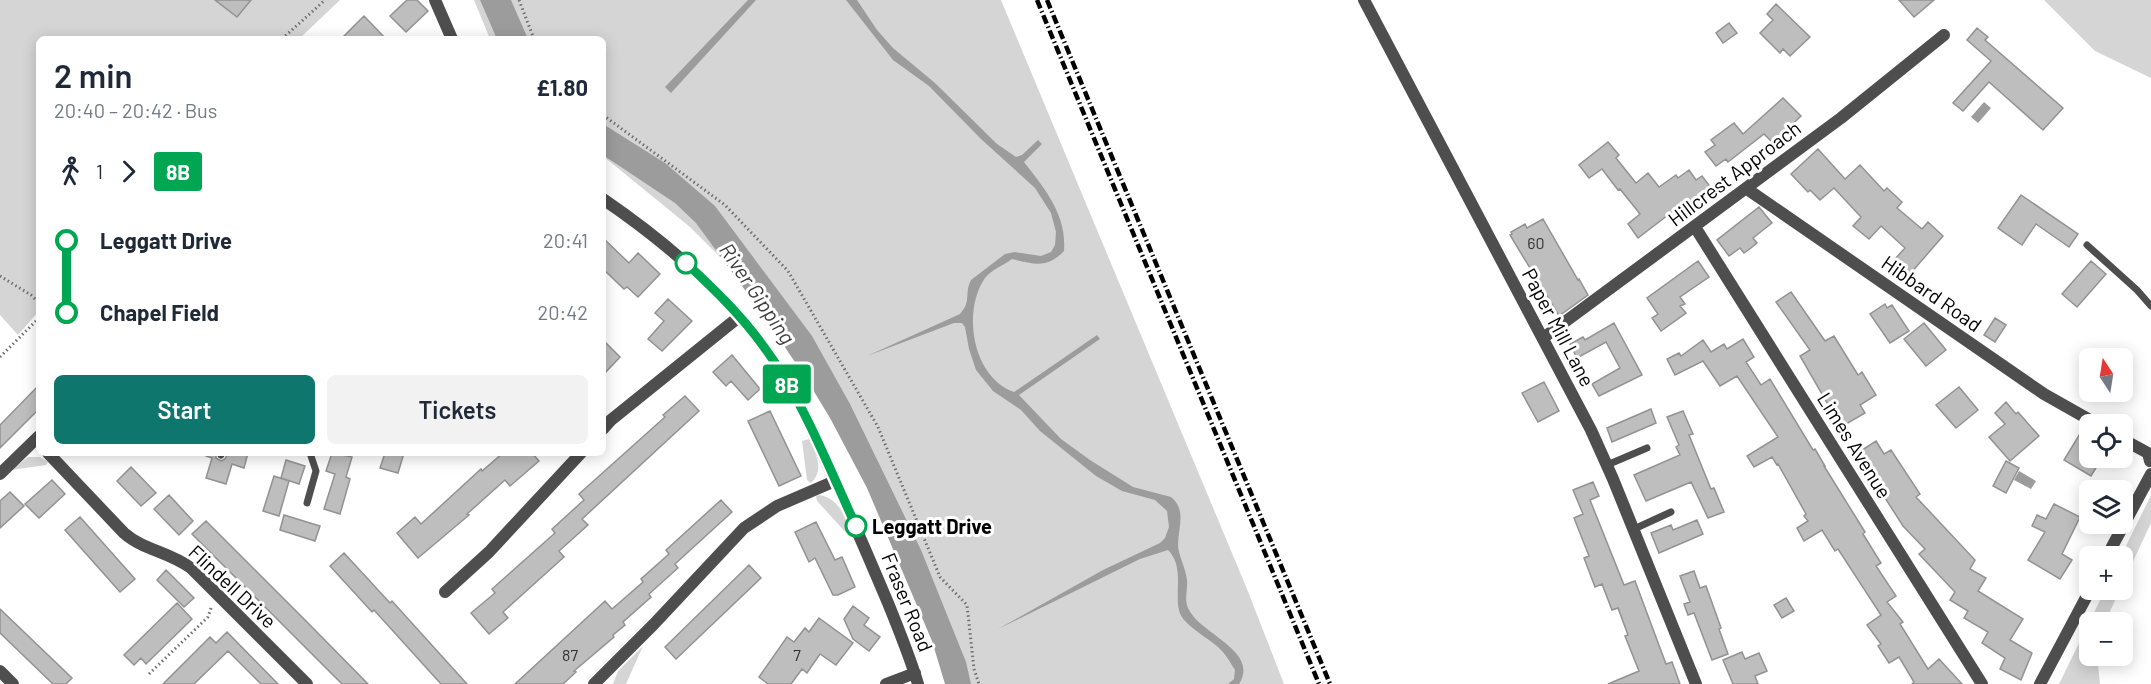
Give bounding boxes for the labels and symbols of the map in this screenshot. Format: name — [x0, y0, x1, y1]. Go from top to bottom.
street label: Hillcrest Approach — [1663, 115, 1805, 231]
house number: 60 — [1527, 233, 1545, 252]
water label: River Gipping — [715, 238, 801, 348]
street label: Hibbard Road — [1877, 250, 1987, 336]
unlabelled marker — [675, 252, 697, 274]
street label: Paper Mill Lane — [1518, 264, 1600, 390]
north arrow — [2079, 348, 2133, 402]
line badge: 8B — [760, 364, 814, 404]
street label: Limes Avenue — [1813, 388, 1897, 502]
place label: Leggatt Drive — [872, 514, 992, 538]
marker: Leggatt Drive — [845, 515, 867, 537]
street label: Flindell Drive — [184, 539, 282, 633]
street label: Fraser Road — [877, 549, 939, 655]
house number: 87 — [562, 645, 578, 664]
house number: 7 — [793, 645, 801, 664]

